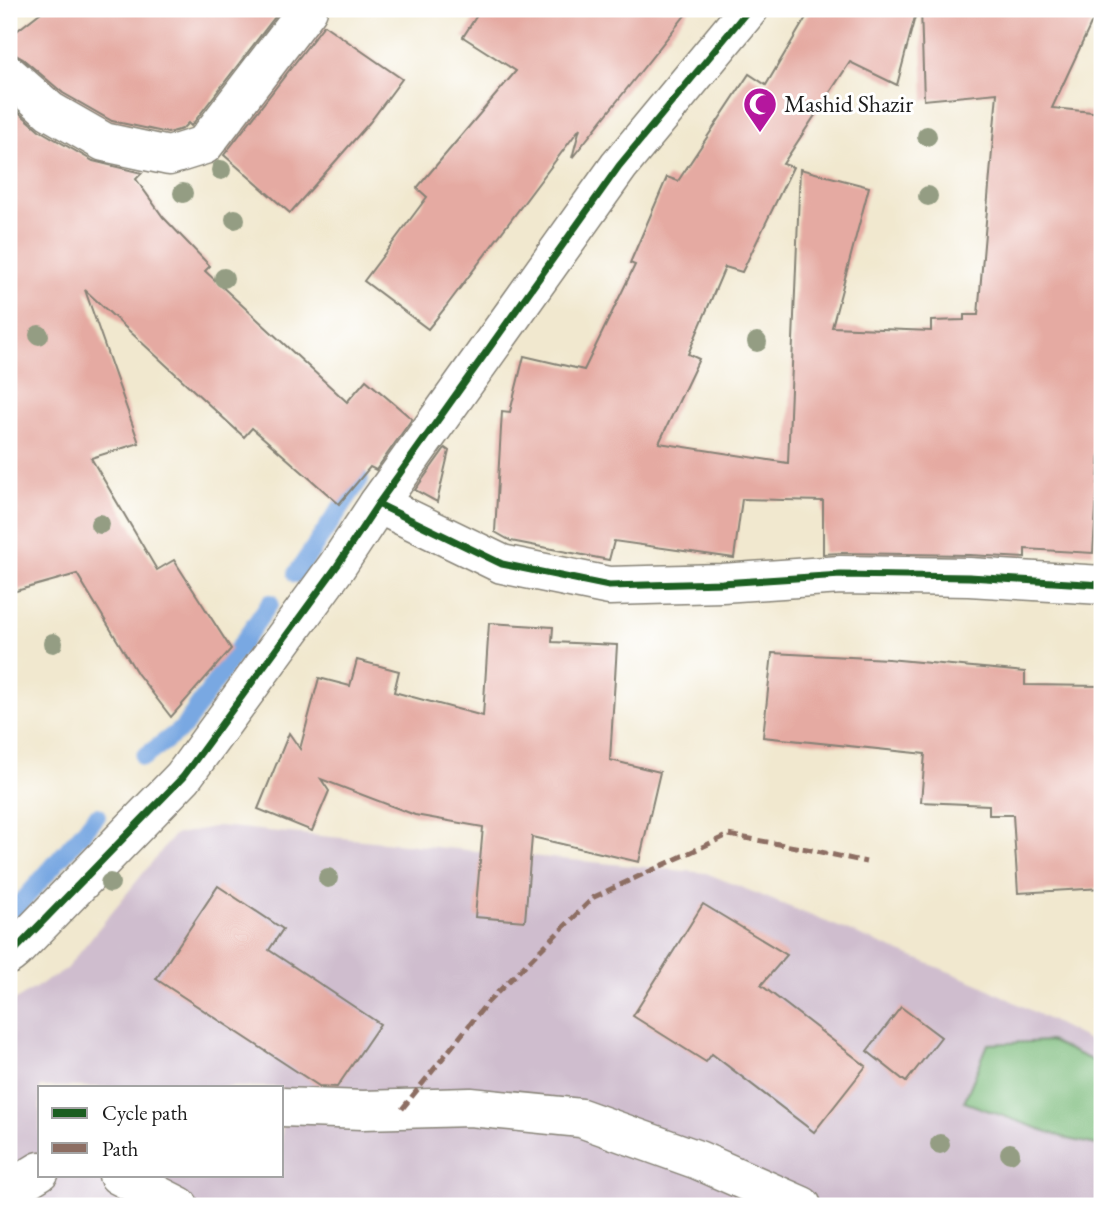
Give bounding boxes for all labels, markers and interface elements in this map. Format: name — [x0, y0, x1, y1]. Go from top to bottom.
mosque icon: Mashid Shazir — [741, 85, 779, 134]
place label: Mashid Shazir — [784, 88, 913, 119]
legend — [38, 1086, 284, 1176]
text: Cycle path — [102, 1099, 188, 1126]
text: Path — [102, 1135, 139, 1162]

